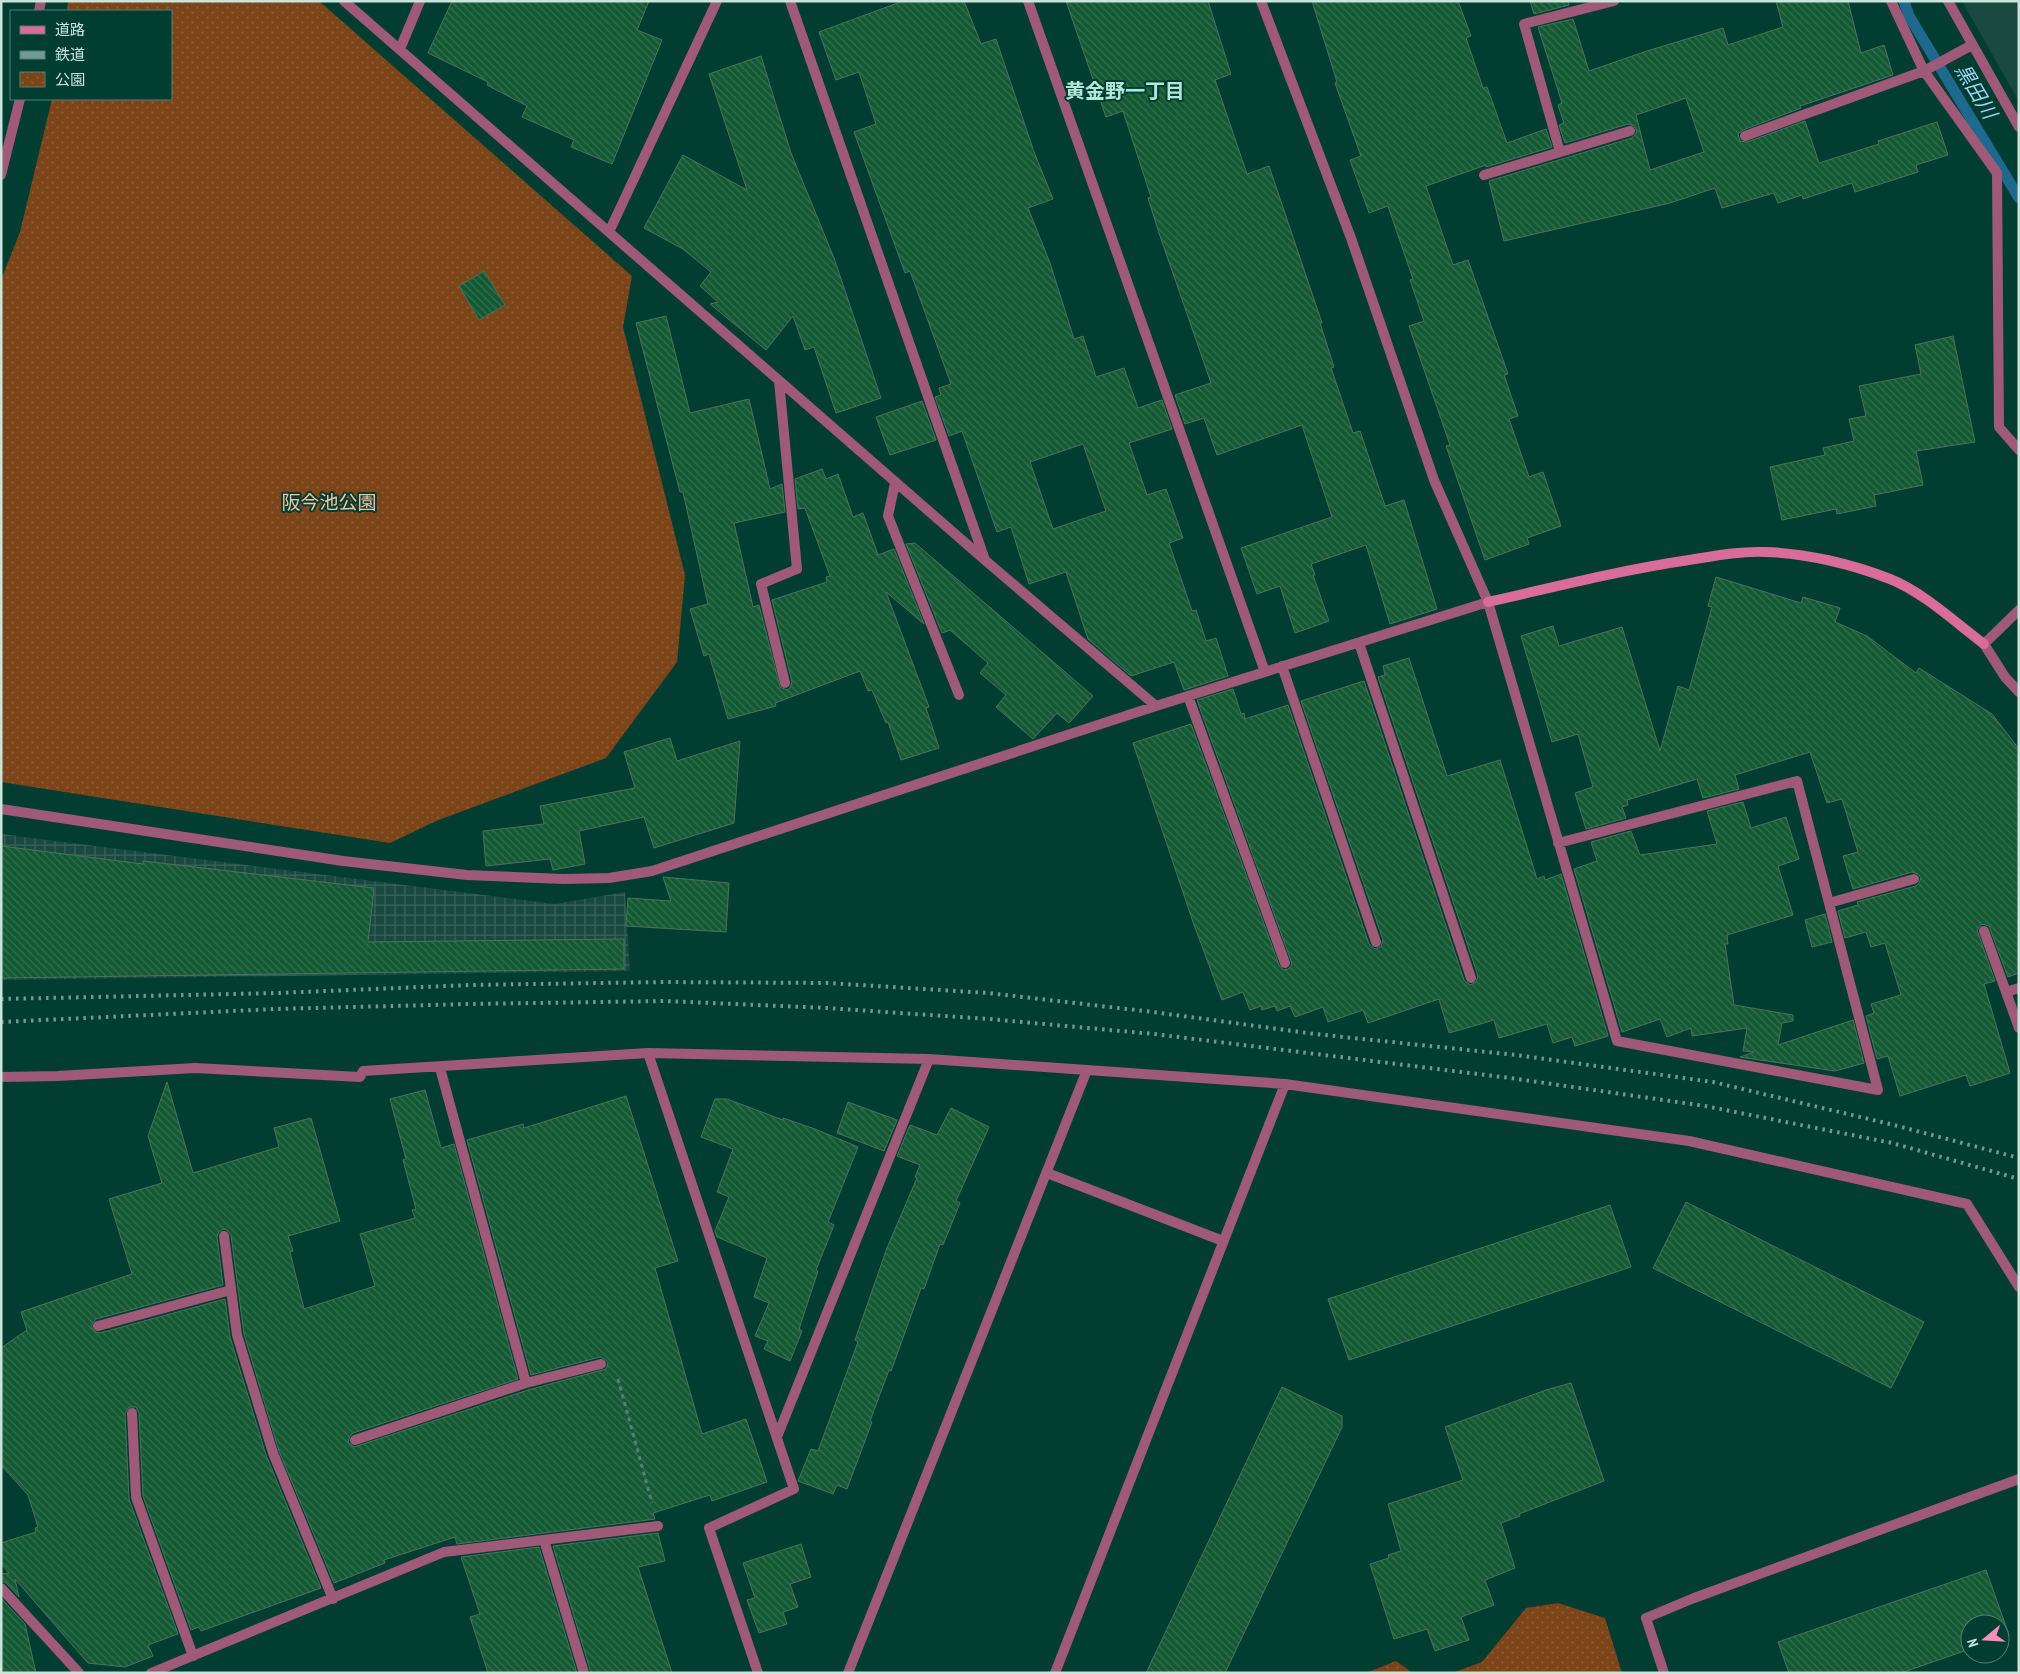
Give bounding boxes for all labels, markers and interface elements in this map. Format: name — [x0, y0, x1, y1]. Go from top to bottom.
legend — [10, 10, 172, 100]
text: 道路 — [55, 20, 85, 39]
text: 鉄道 — [55, 45, 85, 64]
water label: 黒田川 — [1949, 59, 2004, 125]
text: 公園 — [55, 70, 85, 89]
district label: 黄金野一丁目 — [1065, 78, 1185, 104]
park label: 阪今池公園 — [281, 490, 377, 514]
north arrow — [1960, 1614, 2010, 1664]
text: N — [1963, 1637, 1982, 1649]

